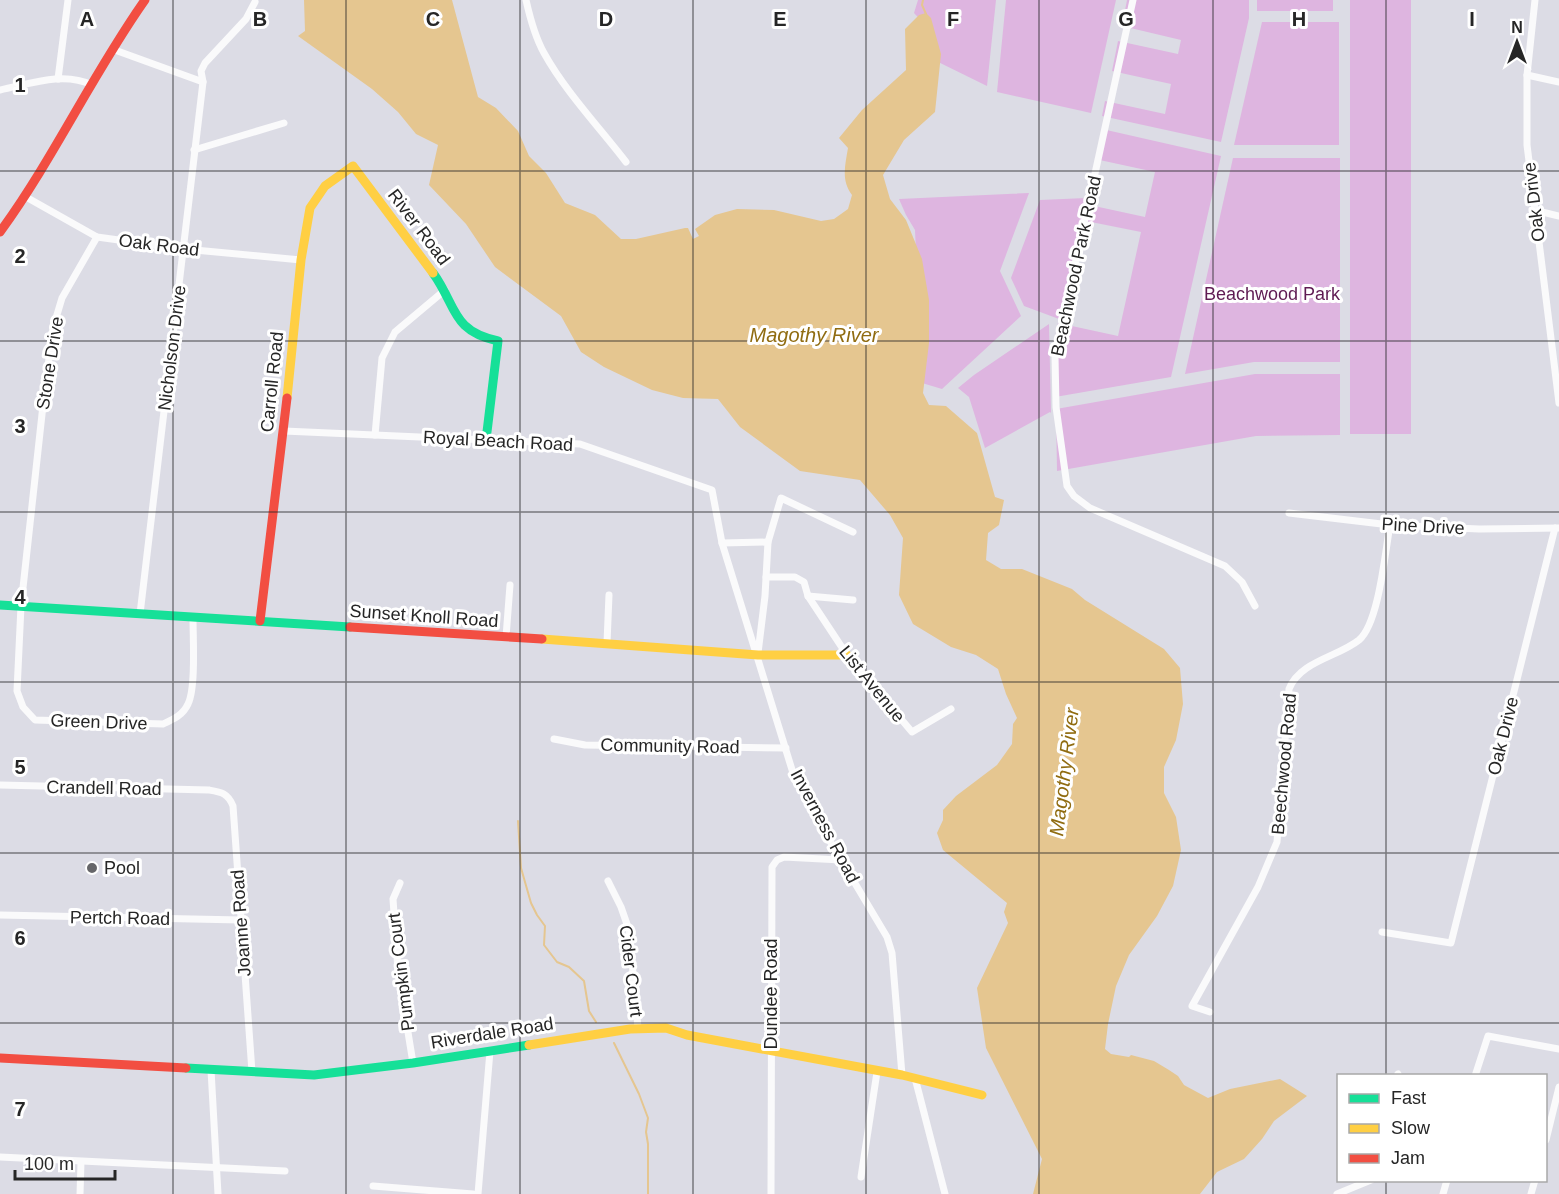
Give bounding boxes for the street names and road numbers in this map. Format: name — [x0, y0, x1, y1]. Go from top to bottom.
street label: Oak Drive — [1519, 161, 1549, 243]
street label: Beachwood Park Road — [1047, 174, 1105, 358]
street label: River Road — [384, 185, 454, 269]
street label: Oak Road — [118, 230, 200, 260]
street label: Nicholson Drive — [154, 284, 190, 412]
street label: Stone Drive — [33, 315, 67, 411]
street label: Carroll Road — [257, 331, 287, 433]
street label: Royal Beach Road — [423, 427, 573, 455]
street label: Pine Drive — [1381, 514, 1465, 538]
street label: Sunset Knoll Road — [349, 601, 499, 631]
street label: List Avenue — [835, 642, 909, 726]
street label: Beechwood Road — [1268, 692, 1300, 836]
street label: Oak Drive — [1484, 695, 1522, 777]
street label: Green Drive — [50, 710, 148, 734]
street label: Community Road — [600, 735, 740, 757]
street label: Inverness Road — [787, 766, 863, 886]
street label: Crandell Road — [46, 777, 162, 799]
street label: Joanne Road — [227, 869, 255, 977]
street label: Pertch Road — [70, 907, 170, 929]
street label: Pumpkin Court — [384, 912, 418, 1032]
street label: Cider Court — [615, 924, 647, 1018]
street label: Dundee Road — [761, 938, 781, 1050]
street label: Riverdale Road — [429, 1013, 555, 1053]

